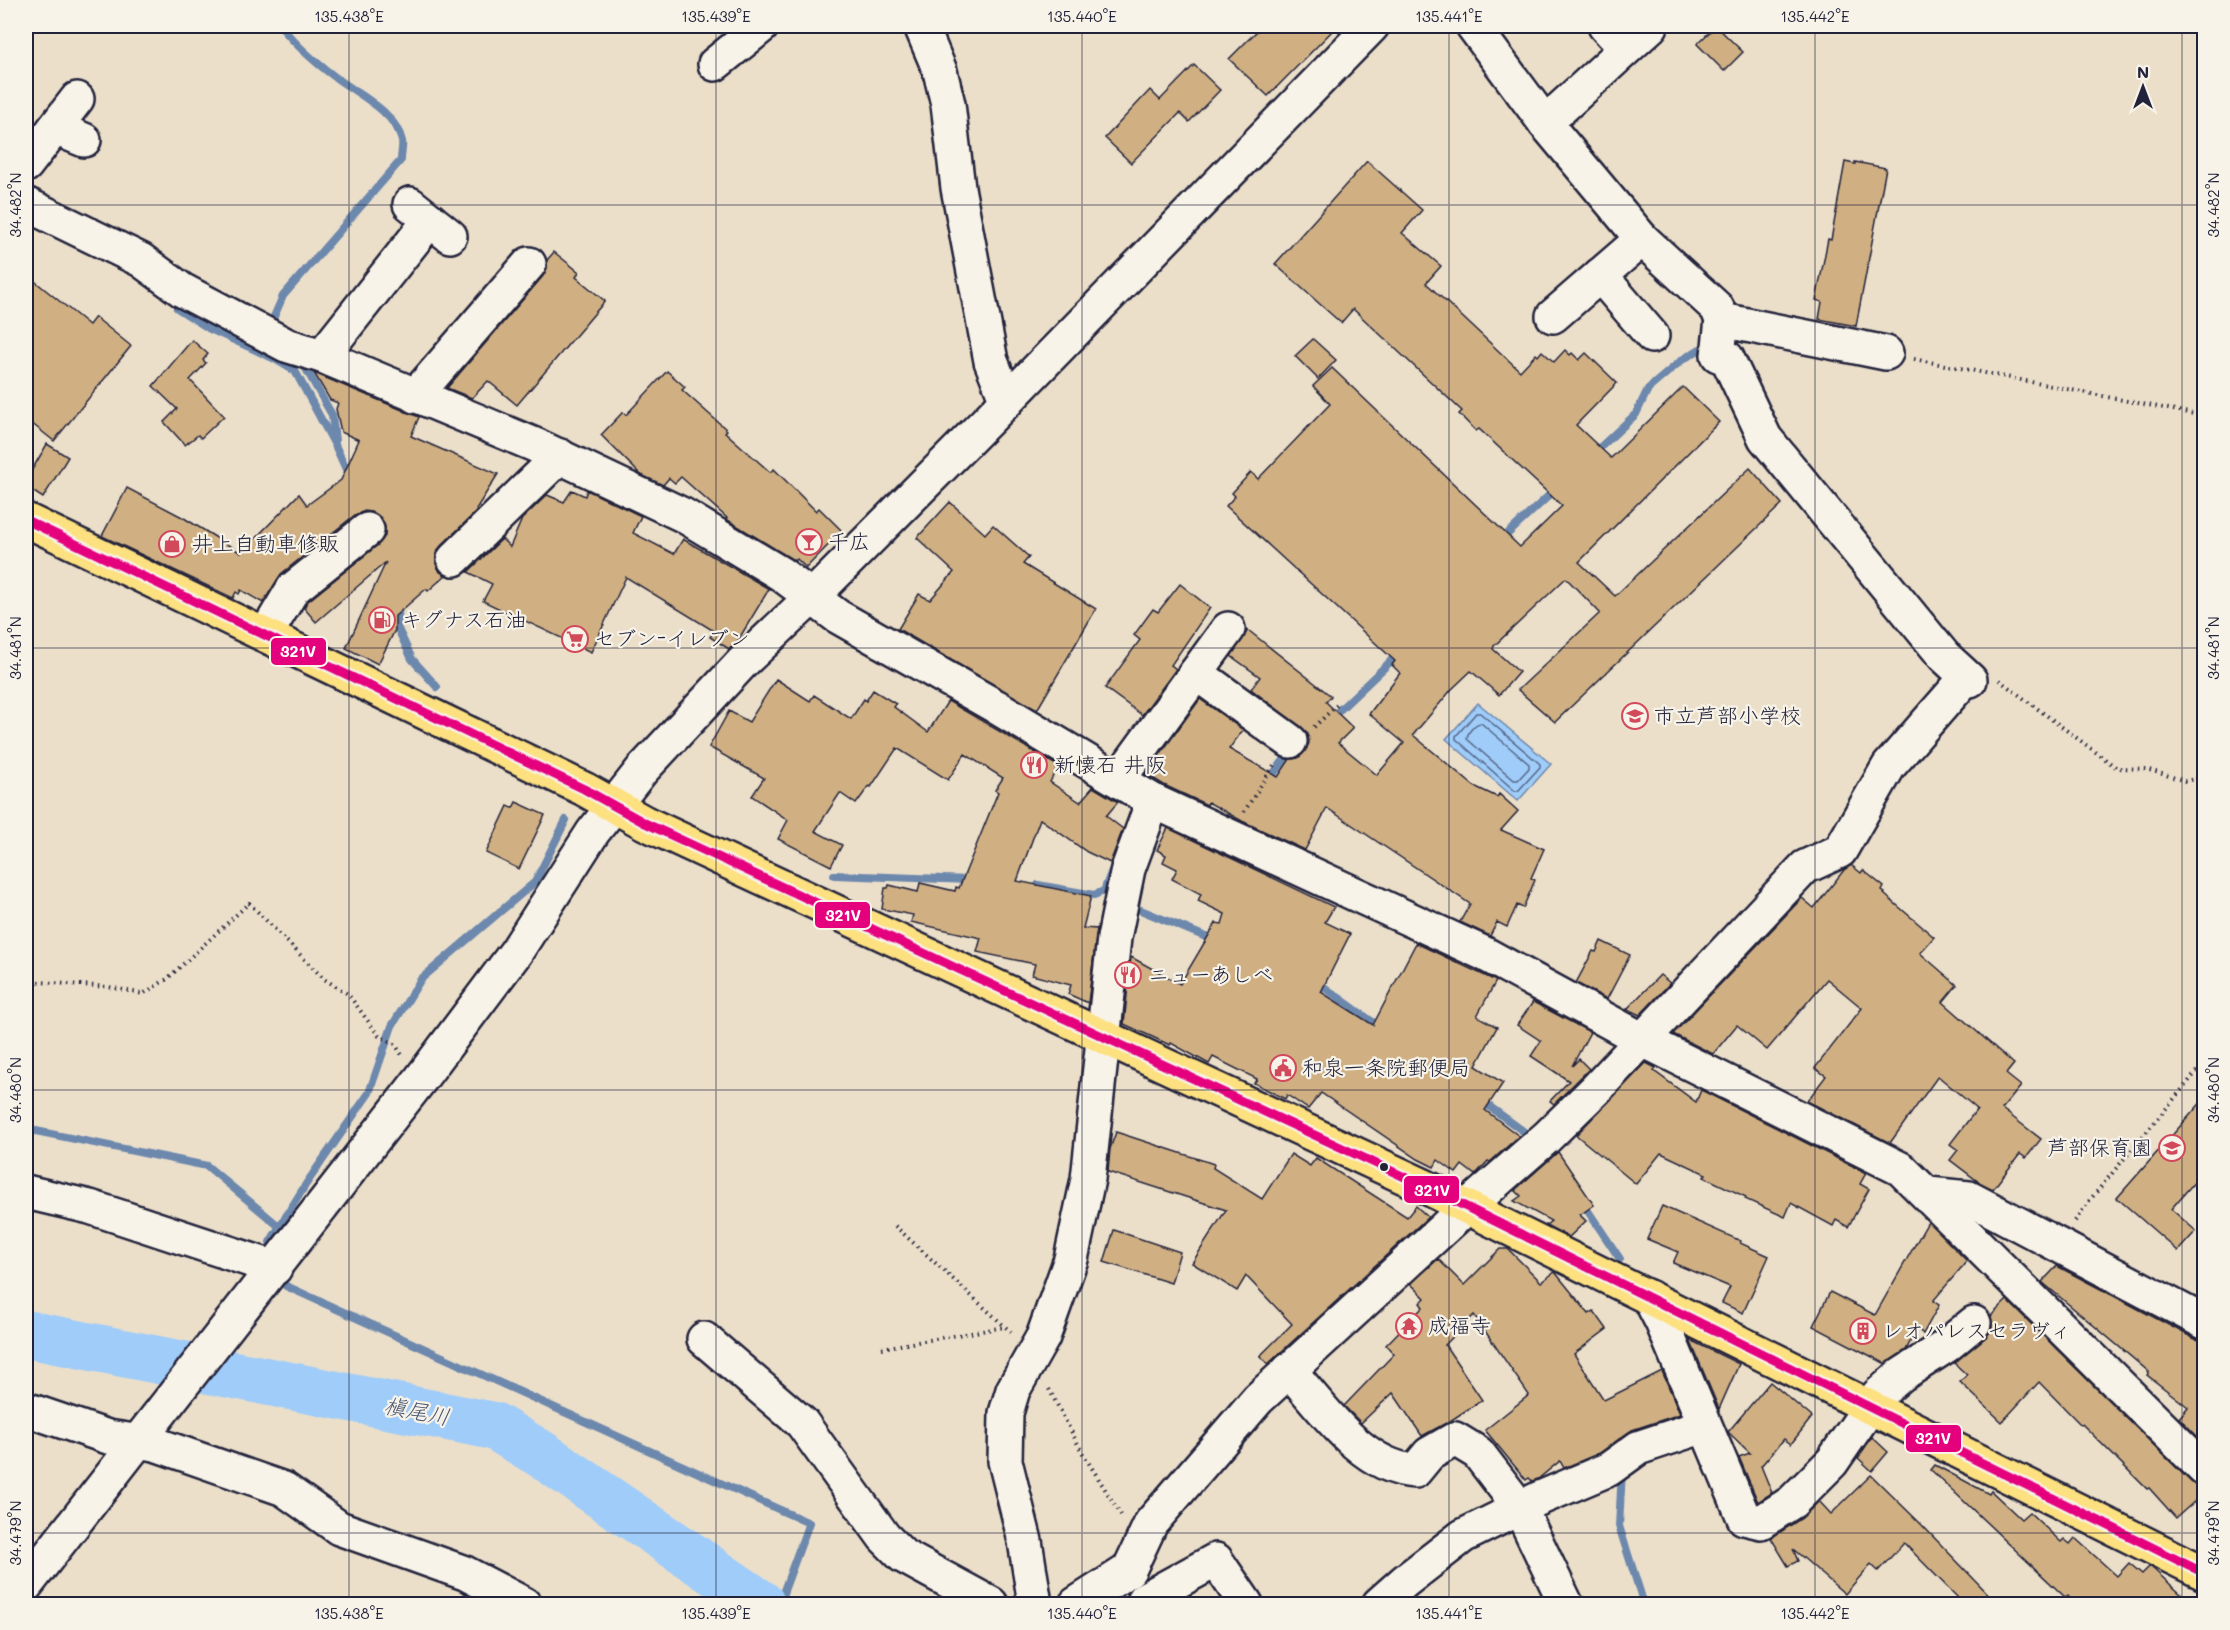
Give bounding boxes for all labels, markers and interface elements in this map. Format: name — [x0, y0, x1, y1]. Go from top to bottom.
text: 135.438°E — [314, 6, 384, 26]
text: 135.439°E — [681, 6, 751, 26]
text: 135.440°E — [1047, 6, 1117, 26]
text: 135.441°E — [1415, 6, 1483, 26]
text: 135.442°E — [1780, 6, 1850, 26]
north arrow — [2113, 57, 2173, 117]
text: N — [2137, 61, 2149, 82]
text: 34.482°N — [5, 172, 25, 238]
text: 34.482°N — [2203, 172, 2223, 238]
bar icon: 千広 — [794, 527, 824, 557]
place label: 千広 — [828, 527, 870, 554]
shop icon: 井上自動車修販 — [157, 529, 187, 559]
place label: 井上自動車修販 — [192, 529, 339, 556]
fuel station icon: キグナス石油 — [367, 605, 397, 635]
place label: キグナス石油 — [401, 605, 526, 632]
text: 34.481°N — [5, 616, 25, 680]
text: 34.481°N — [2203, 616, 2223, 680]
supermarket icon: セブン-イレブン — [560, 624, 590, 654]
place label: セブン-イレブン — [594, 624, 750, 651]
line badge: 321V — [270, 637, 327, 666]
text: 321V — [280, 640, 316, 661]
school or university icon: 市立芦部小学校 — [1620, 701, 1650, 731]
place label: 市立芦部小学校 — [1654, 701, 1801, 728]
restaurant icon: 新懐石 井阪 — [1019, 750, 1049, 780]
place label: 新懐石 井阪 — [1054, 750, 1166, 777]
line badge: 321V — [814, 901, 871, 929]
text: 321V — [825, 904, 861, 925]
restaurant icon: ニューあしべ — [1113, 960, 1143, 990]
place label: ニューあしべ — [1148, 960, 1274, 987]
public building icon: 和泉一条院郵便局 — [1268, 1053, 1298, 1083]
place label: 和泉一条院郵便局 — [1302, 1053, 1470, 1080]
text: 34.480°N — [5, 1057, 25, 1123]
text: 34.480°N — [2203, 1057, 2223, 1123]
place label: 芦部保育園 — [2047, 1133, 2152, 1160]
school or university icon: 芦部保育園 — [2157, 1133, 2187, 1163]
unlabelled marker — [1378, 1161, 1390, 1173]
line badge: 321V — [1403, 1175, 1460, 1204]
text: 321V — [1414, 1179, 1450, 1200]
temple icon: 成福寺 — [1394, 1311, 1424, 1341]
place label: 成福寺 — [1428, 1311, 1491, 1338]
building icon: レオパレスセラヴィ — [1848, 1316, 1878, 1346]
place label: レオパレスセラヴィ — [1882, 1316, 2071, 1343]
water label: 槇尾川 — [382, 1390, 452, 1431]
line badge: 321V — [1905, 1424, 1962, 1453]
text: 321V — [1915, 1427, 1951, 1448]
text: 34.479°N — [5, 1501, 25, 1565]
text: 34.479°N — [2203, 1501, 2223, 1565]
text: 135.438°E — [314, 1603, 384, 1623]
text: 135.439°E — [681, 1603, 751, 1623]
text: 135.440°E — [1047, 1603, 1117, 1623]
text: 135.441°E — [1415, 1603, 1483, 1623]
text: 135.442°E — [1780, 1603, 1850, 1623]

